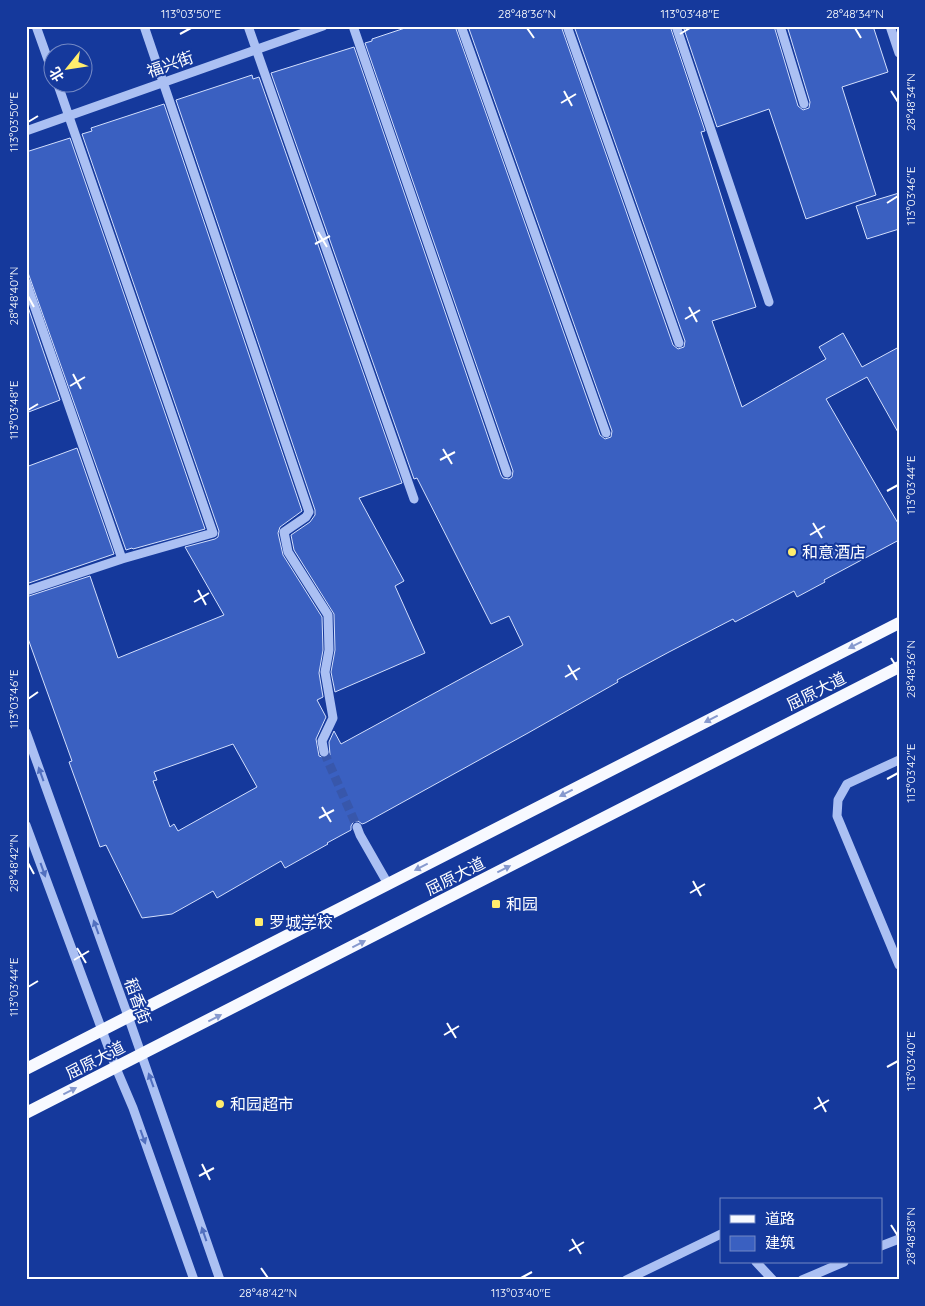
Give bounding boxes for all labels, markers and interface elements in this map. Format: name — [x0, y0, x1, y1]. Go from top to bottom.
text: 113°03'50"E — [161, 6, 221, 21]
text: 28°48'36"N — [498, 6, 556, 21]
text: 113°03'48"E — [660, 6, 720, 21]
text: 28°48'34"N — [826, 6, 884, 21]
north arrow — [42, 42, 92, 92]
street label: 福兴街 — [144, 47, 196, 81]
text: 北 — [45, 64, 68, 85]
text: 28°48'34"N — [903, 73, 918, 131]
text: 113°03'50"E — [6, 92, 21, 152]
text: 113°03'46"E — [903, 166, 918, 226]
text: 28°48'40"N — [6, 266, 21, 326]
text: 113°03'48"E — [6, 380, 21, 440]
text: 113°03'44"E — [903, 455, 918, 514]
place label: 和意酒店 — [802, 542, 866, 562]
marker: 和意酒店 — [786, 546, 798, 558]
text: 28°48'36"N — [903, 640, 918, 698]
one-way arrow — [848, 641, 863, 649]
street label: 屈原大道 — [783, 668, 849, 714]
text: 113°03'46"E — [6, 669, 21, 729]
one-way arrow — [703, 715, 718, 723]
text: 113°03'42"E — [903, 743, 918, 803]
one-way arrow — [37, 766, 45, 781]
one-way arrow — [559, 789, 573, 797]
text: 28°48'42"N — [6, 834, 21, 892]
street label: 屈原大道 — [422, 853, 488, 899]
one-way arrow — [40, 863, 47, 878]
one-way arrow — [414, 863, 428, 871]
one-way arrow — [497, 865, 511, 873]
place label: 和园 — [506, 894, 538, 914]
marker: 和园 — [490, 898, 502, 910]
place label: 罗城学校 — [269, 912, 333, 932]
marker: 罗城学校 — [253, 916, 265, 928]
one-way arrow — [92, 920, 99, 935]
one-way arrow — [352, 940, 366, 948]
text: 113°03'44"E — [6, 957, 21, 1016]
street label: 稻香街 — [120, 975, 156, 1027]
one-way arrow — [207, 1014, 222, 1022]
text: 113°03'40"E — [903, 1031, 918, 1091]
street label: 屈原大道 — [62, 1037, 128, 1083]
one-way arrow — [147, 1072, 155, 1087]
one-way arrow — [63, 1087, 77, 1095]
place label: 和园超市 — [230, 1094, 294, 1114]
marker: 和园超市 — [214, 1098, 226, 1110]
one-way arrow — [139, 1130, 147, 1145]
legend — [720, 1198, 882, 1264]
text: 28°48'38"N — [903, 1207, 918, 1265]
text: 道路 — [765, 1209, 795, 1228]
one-way arrow — [200, 1226, 207, 1241]
text: 建筑 — [765, 1233, 795, 1252]
text: 28°48'42"N — [239, 1285, 297, 1300]
text: 113°03'40"E — [491, 1285, 551, 1300]

